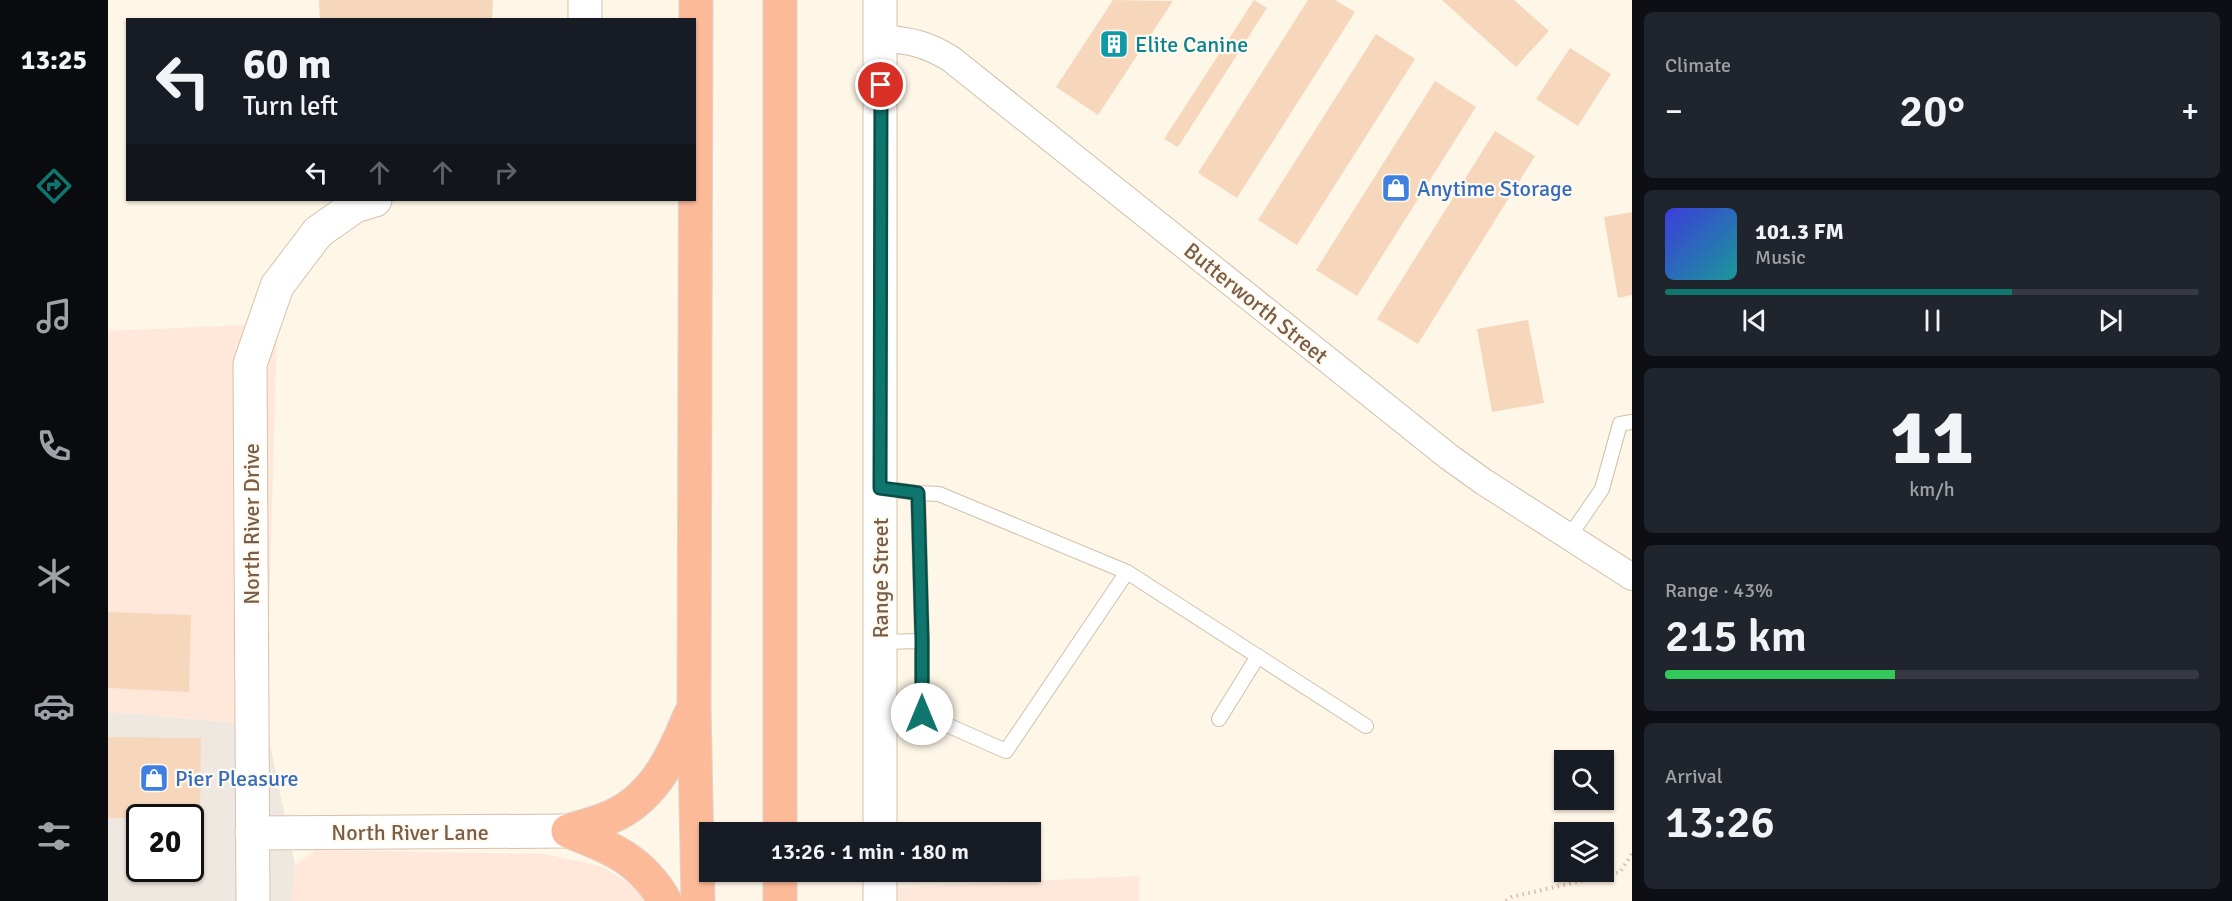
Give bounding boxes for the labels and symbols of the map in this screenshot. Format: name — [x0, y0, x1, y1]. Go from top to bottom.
building icon: Elite Canine — [1098, 28, 1130, 60]
place label: Elite Canine — [1135, 31, 1248, 58]
pin — [855, 59, 906, 110]
shop icon: Anytime Storage — [1380, 172, 1412, 204]
place label: Anytime Storage — [1417, 175, 1573, 202]
street label: Butterworth Street — [1179, 237, 1334, 370]
street label: North River Drive — [238, 443, 265, 605]
street label: Range Street — [867, 517, 894, 639]
position arrow — [890, 682, 954, 746]
shop icon: Pier Pleasure — [138, 762, 170, 794]
place label: Pier Pleasure — [175, 765, 299, 792]
speed limit sign: 20 — [126, 804, 204, 882]
street label: North River Lane — [331, 819, 489, 846]

